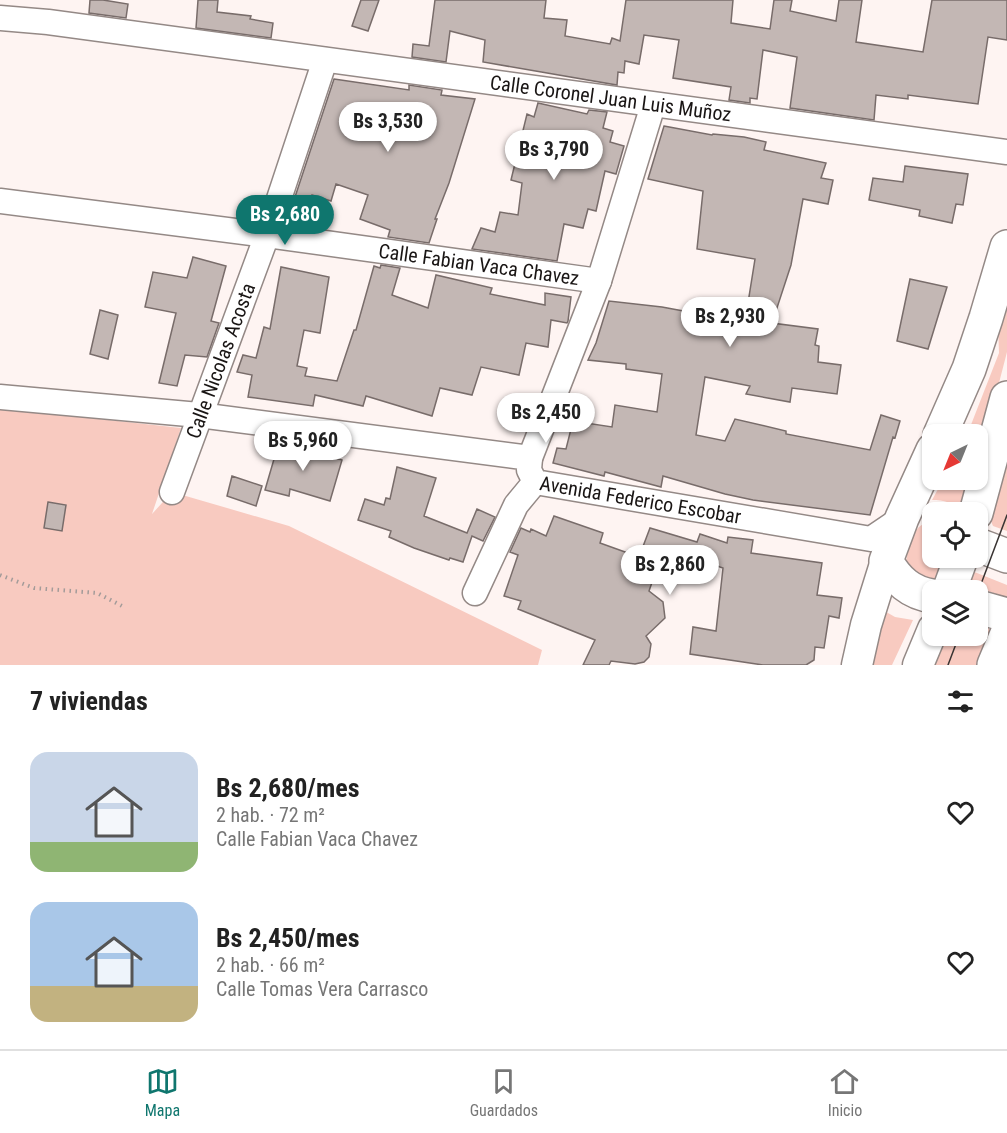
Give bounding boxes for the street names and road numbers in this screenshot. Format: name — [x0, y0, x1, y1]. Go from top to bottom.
street label: Calle Coronel Juan Luis Muñoz — [489, 70, 733, 126]
street label: Calle Fabian Vaca Chavez — [377, 239, 581, 290]
street label: Calle Nicolas Acosta — [181, 280, 260, 442]
street label: Avenida Federico Escobar — [538, 471, 743, 529]

